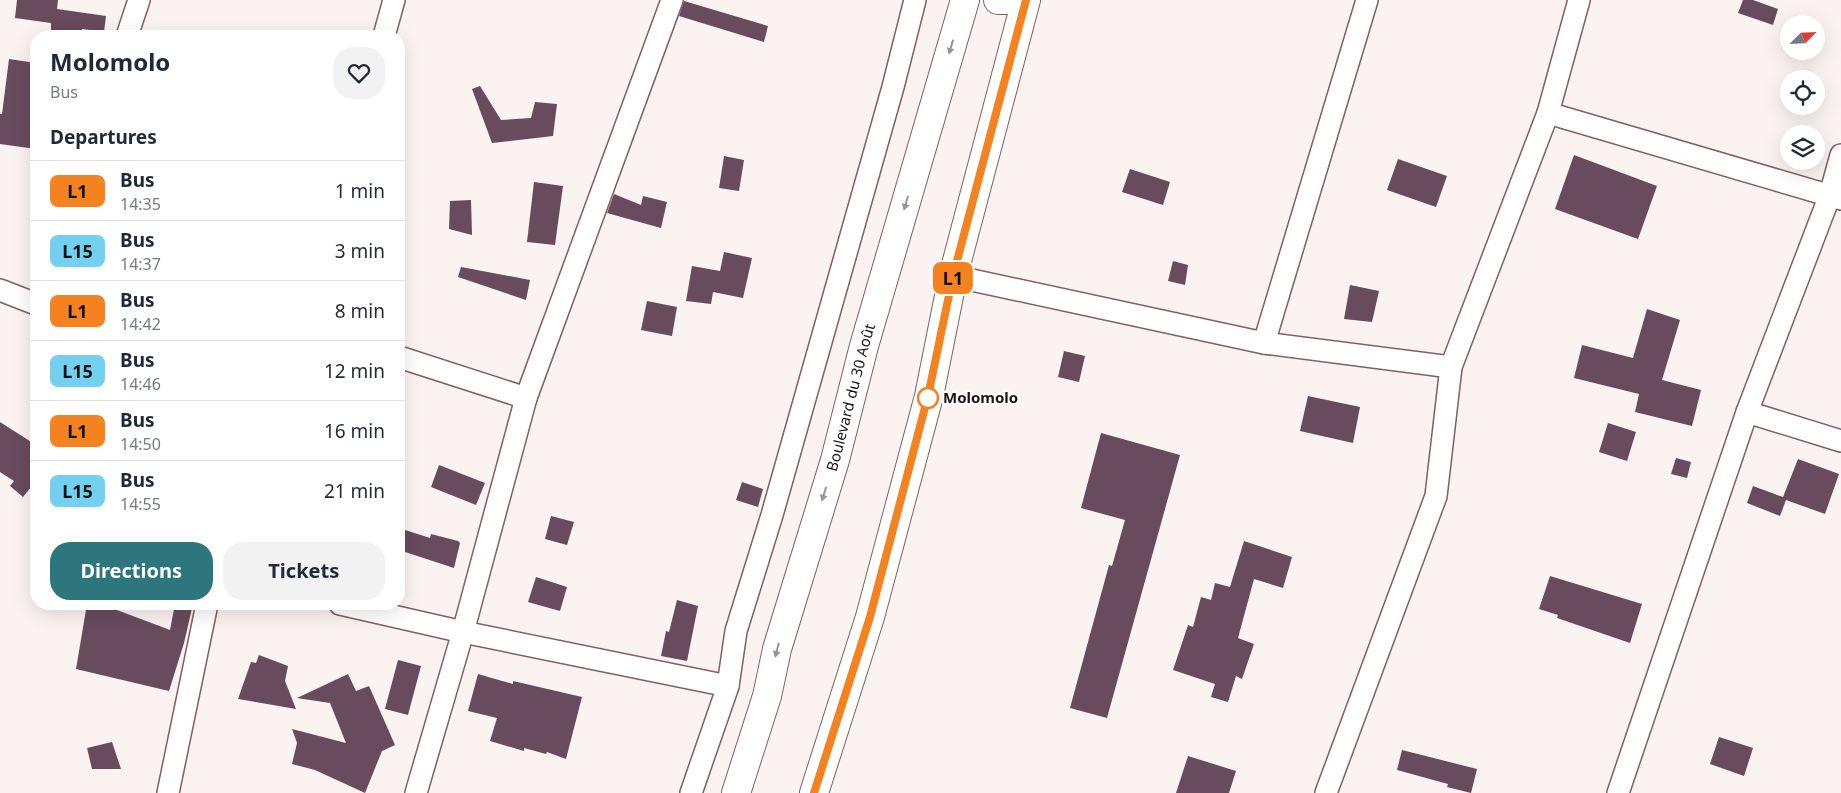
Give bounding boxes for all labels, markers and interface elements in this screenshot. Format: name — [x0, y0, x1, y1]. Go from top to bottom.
north arrow — [1780, 15, 1825, 60]
map controls — [1780, 15, 1825, 170]
one-way arrow — [947, 39, 955, 54]
text: Molomolo — [50, 45, 170, 78]
button: heart — [333, 47, 385, 99]
button: locate — [1780, 70, 1825, 115]
text: Bus — [50, 81, 78, 103]
text: Departures — [50, 124, 157, 150]
button: layers — [1780, 125, 1825, 170]
text: Bus — [120, 167, 155, 193]
text: 1 min — [335, 178, 385, 204]
text: L1 — [67, 179, 88, 203]
text: 14:35 — [120, 193, 161, 215]
one-way arrow — [901, 195, 909, 210]
text: Bus — [120, 227, 155, 253]
text: 3 min — [335, 238, 385, 264]
text: L15 — [62, 239, 93, 263]
text: 14:37 — [120, 253, 161, 275]
line badge: L1 — [930, 262, 976, 294]
text: L1 — [943, 266, 963, 290]
text: Bus — [120, 287, 155, 313]
text: 8 min — [335, 298, 385, 324]
text: L1 — [67, 299, 88, 323]
text: 14:42 — [120, 313, 161, 335]
street label: Boulevard du 30 Août — [821, 320, 879, 474]
text: Bus — [120, 347, 155, 373]
text: 12 min — [324, 358, 385, 384]
text: L15 — [62, 359, 93, 383]
text: 14:46 — [120, 373, 161, 395]
marker: Molomolo — [917, 387, 939, 409]
place label: Molomolo — [943, 387, 1018, 407]
text: Bus — [120, 407, 155, 433]
text: 16 min — [324, 418, 385, 444]
text: L1 — [67, 419, 88, 443]
text: 14:50 — [120, 433, 161, 455]
text: Bus — [120, 467, 155, 493]
text: 21 min — [324, 478, 385, 504]
text: L15 — [62, 479, 93, 503]
one-way arrow — [820, 487, 828, 502]
text: 14:55 — [120, 493, 161, 515]
button: Directions — [50, 542, 213, 600]
button: Tickets — [223, 542, 385, 600]
one-way arrow — [773, 642, 781, 657]

